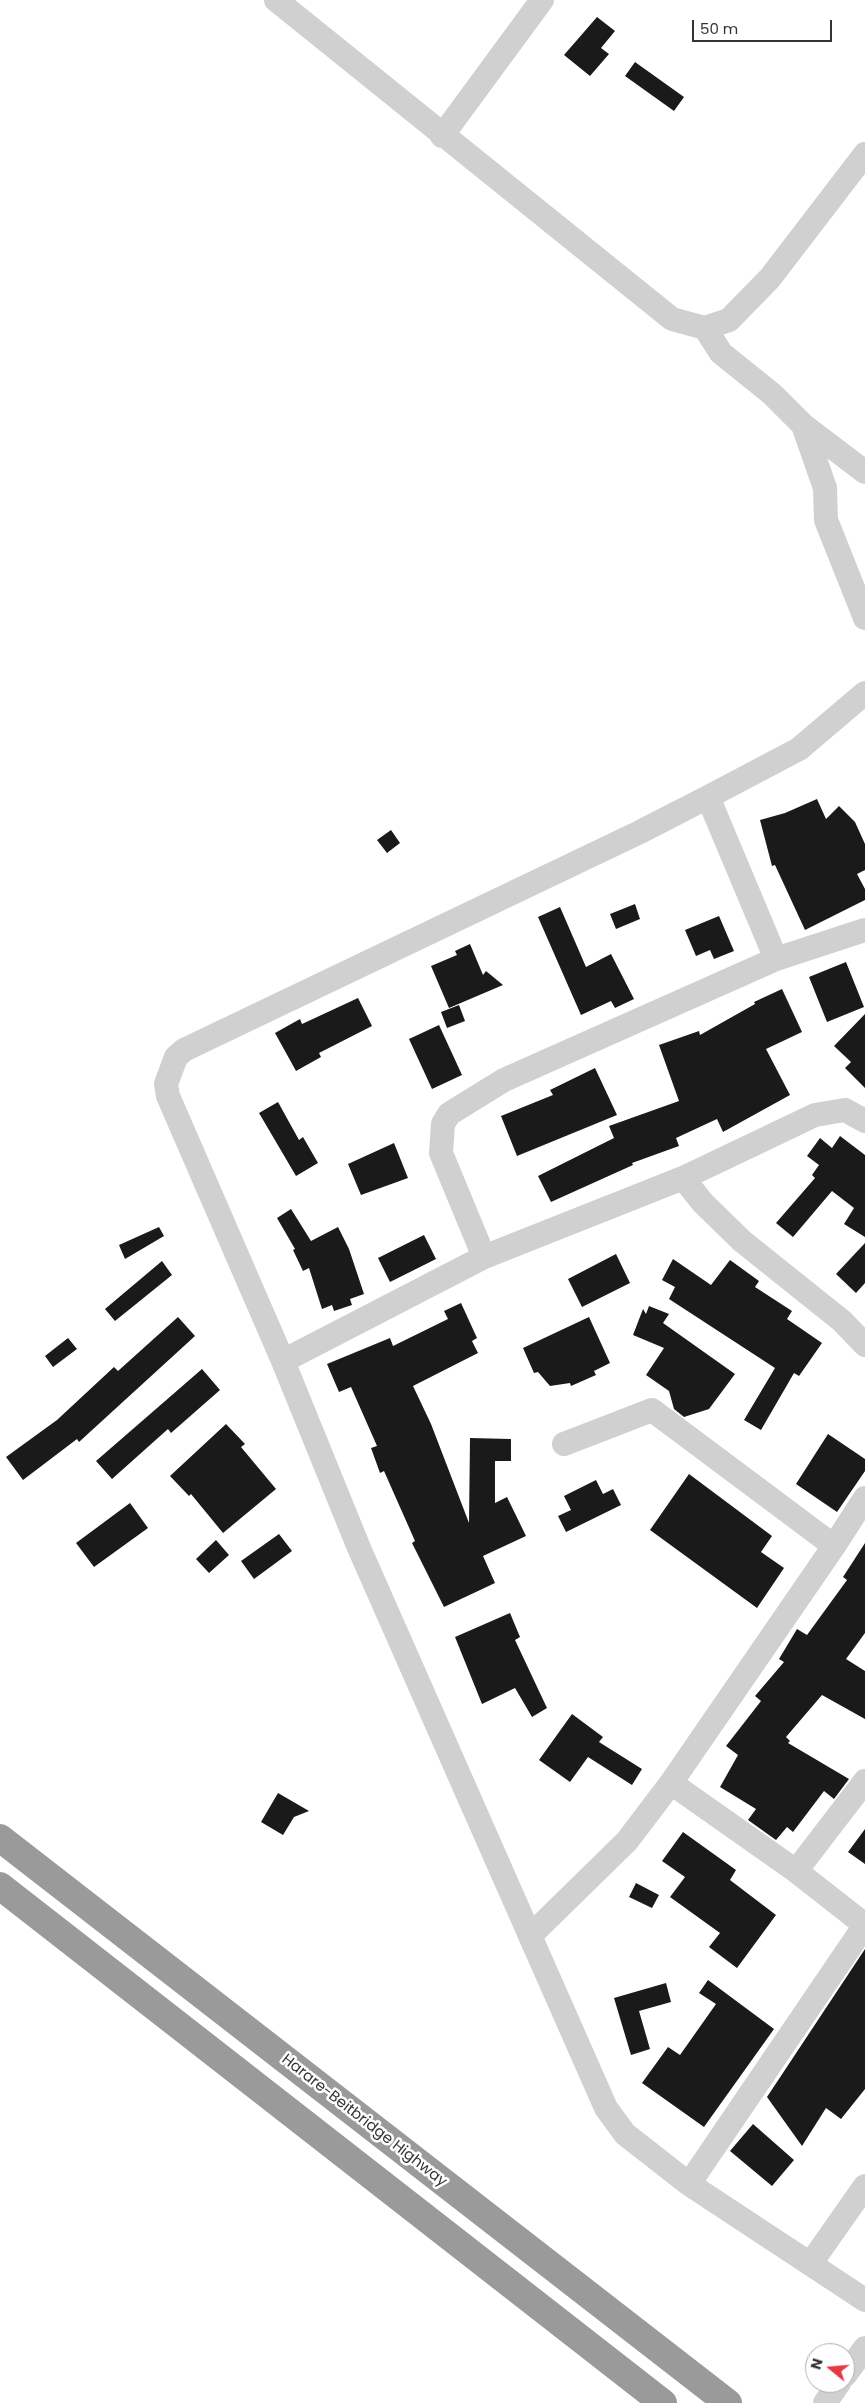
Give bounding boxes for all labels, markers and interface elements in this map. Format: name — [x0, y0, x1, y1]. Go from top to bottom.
scale bar — [695, 10, 835, 42]
text: 50 m — [700, 18, 738, 39]
street label: Harare-Beitbridge Highway — [278, 2051, 450, 2191]
north arrow — [805, 2343, 855, 2393]
text: N — [806, 2356, 828, 2372]

